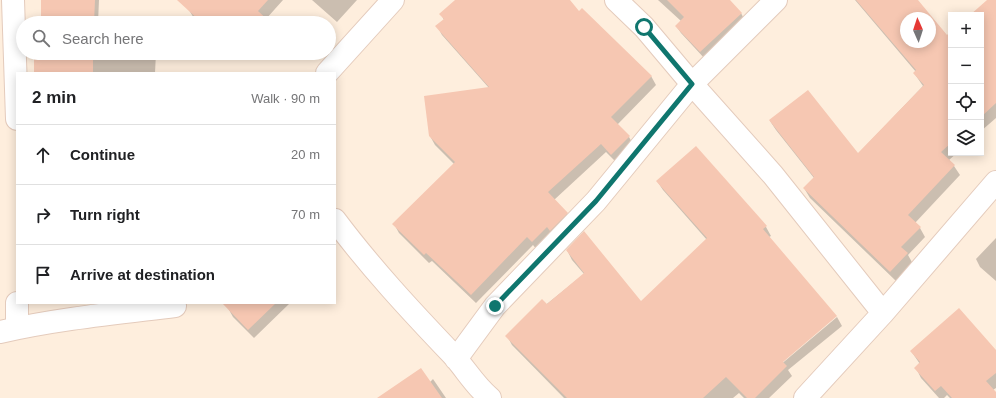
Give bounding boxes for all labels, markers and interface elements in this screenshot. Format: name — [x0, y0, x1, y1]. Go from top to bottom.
north arrow — [900, 12, 936, 48]
map controls — [948, 12, 984, 156]
button: + — [948, 12, 984, 48]
search box — [16, 16, 336, 60]
route start — [635, 18, 653, 36]
icon: search — [30, 27, 52, 49]
text: Search here — [62, 30, 144, 47]
button: − — [948, 48, 984, 84]
button: locate — [948, 84, 984, 120]
text: 2 min — [32, 88, 76, 107]
text: Walk · 90 m — [251, 91, 320, 106]
button: layers — [948, 120, 984, 156]
icon: ahead — [32, 144, 54, 166]
text: Continue — [70, 146, 135, 163]
text: 20 m — [291, 147, 320, 162]
icon: right — [32, 204, 54, 226]
text: Turn right — [70, 206, 140, 223]
text: 70 m — [291, 207, 320, 222]
icon: arrive — [32, 264, 54, 286]
text: Arrive at destination — [70, 266, 215, 283]
route end — [486, 297, 504, 315]

